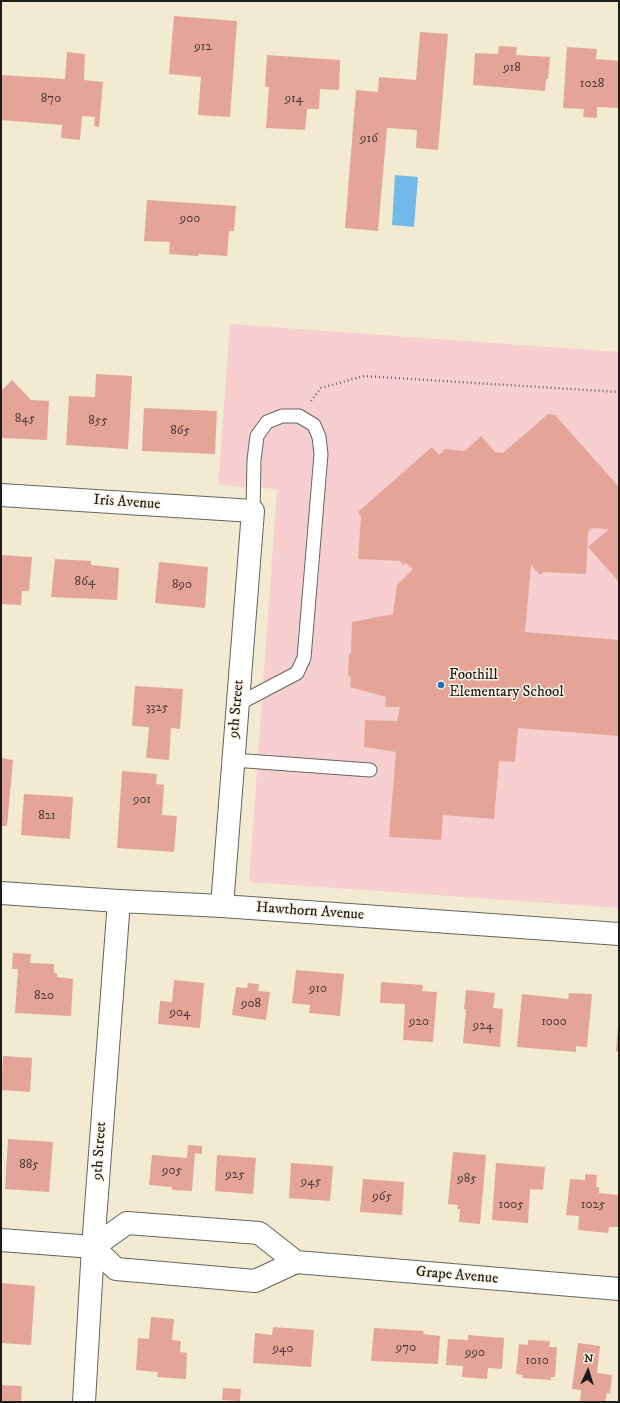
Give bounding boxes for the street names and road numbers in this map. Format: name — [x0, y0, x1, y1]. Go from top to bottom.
street label: Iris Avenue — [93, 492, 161, 514]
street label: 9th Street — [225, 679, 249, 739]
street label: Hawthorn Avenue — [255, 899, 365, 925]
street label: 9th Street — [89, 1121, 111, 1181]
street label: Grape Avenue — [415, 1263, 499, 1289]

